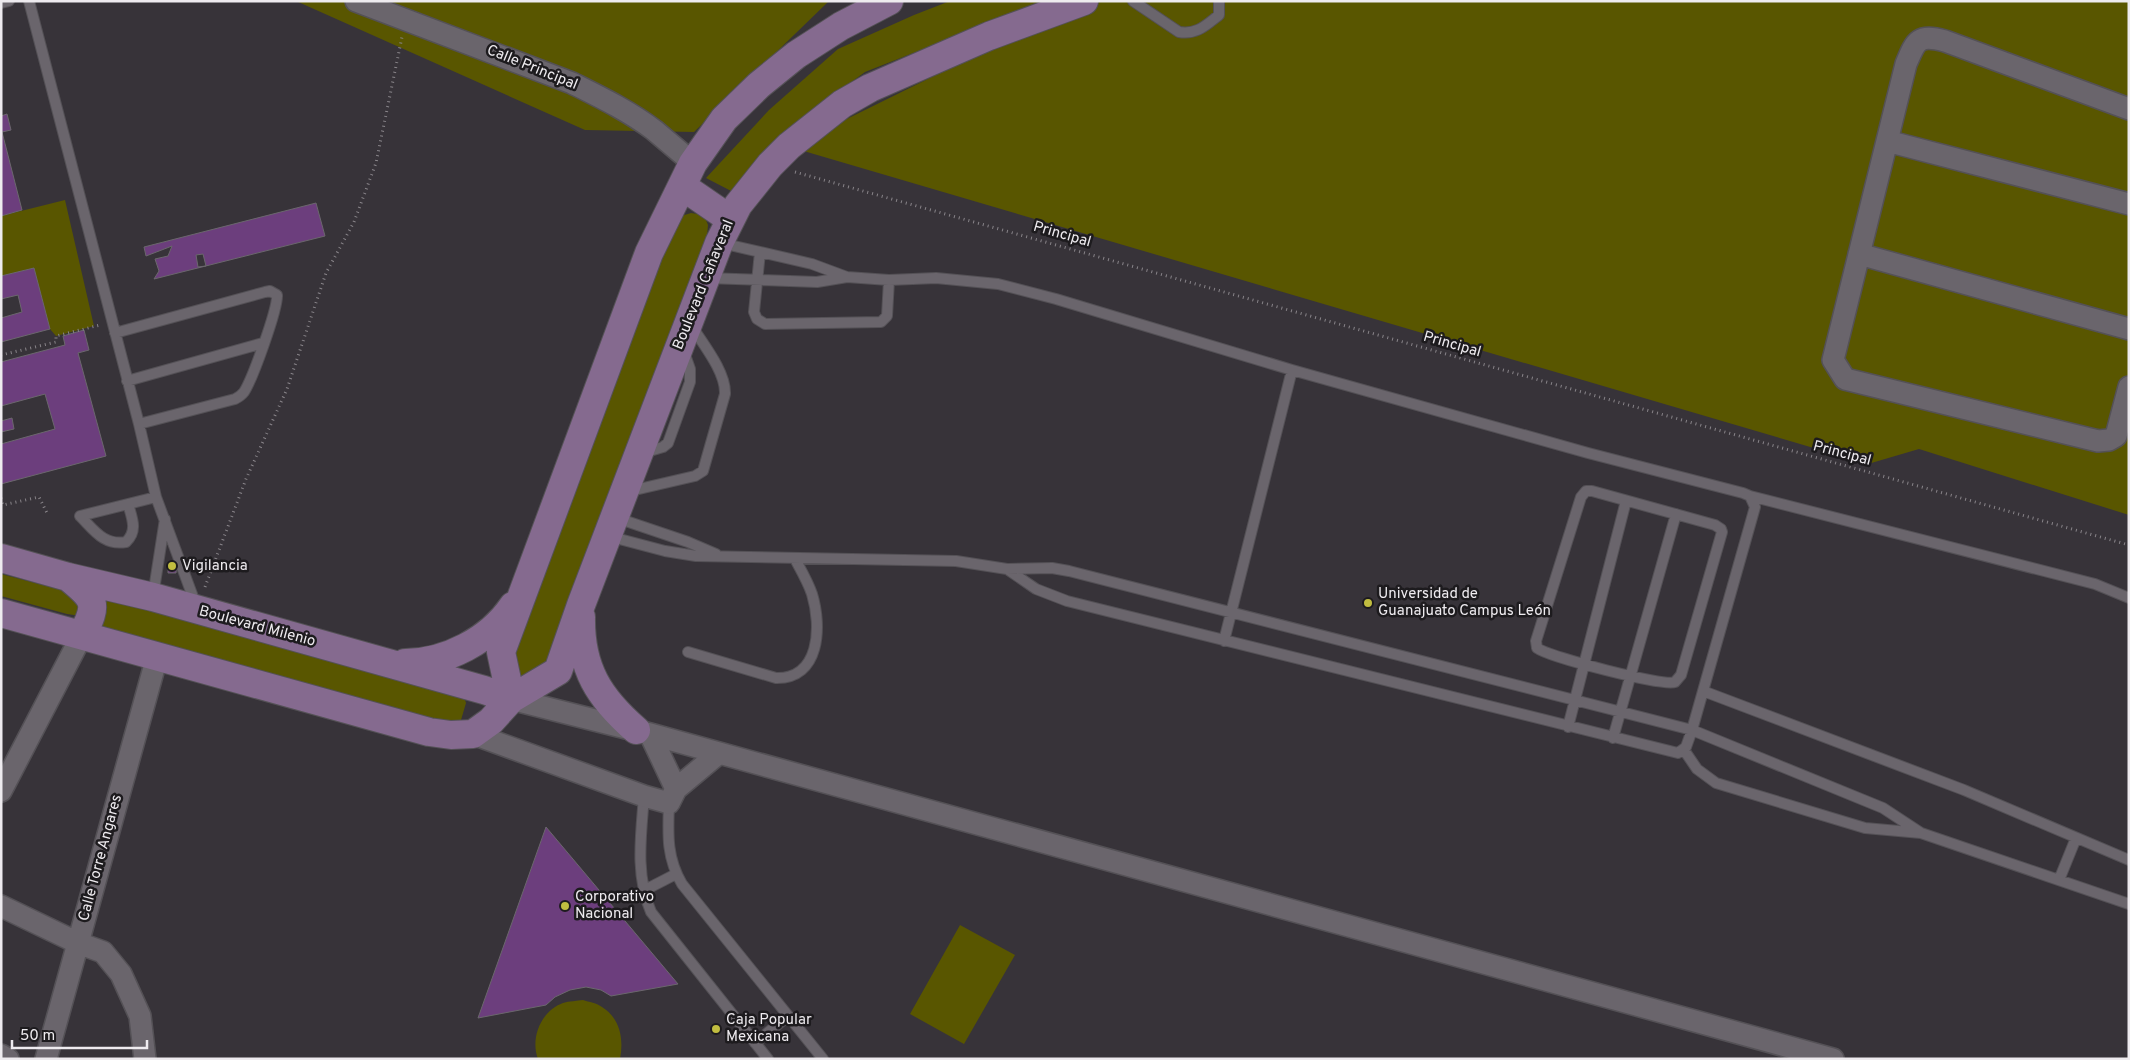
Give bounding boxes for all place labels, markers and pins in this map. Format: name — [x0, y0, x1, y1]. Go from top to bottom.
place label: Vigilancia — [182, 557, 248, 576]
marker: Vigilancia — [166, 560, 178, 572]
place label: Universidad de Guanajuato Campus León — [1378, 585, 1551, 621]
marker: Universidad de Guanajuato Campus León — [1362, 597, 1374, 609]
place label: Corporativo Nacional — [575, 888, 654, 924]
marker: Corporativo Nacional — [559, 900, 571, 912]
place label: Caja Popular Mexicana — [726, 1011, 812, 1047]
marker: Caja Popular Mexicana — [710, 1023, 722, 1035]

